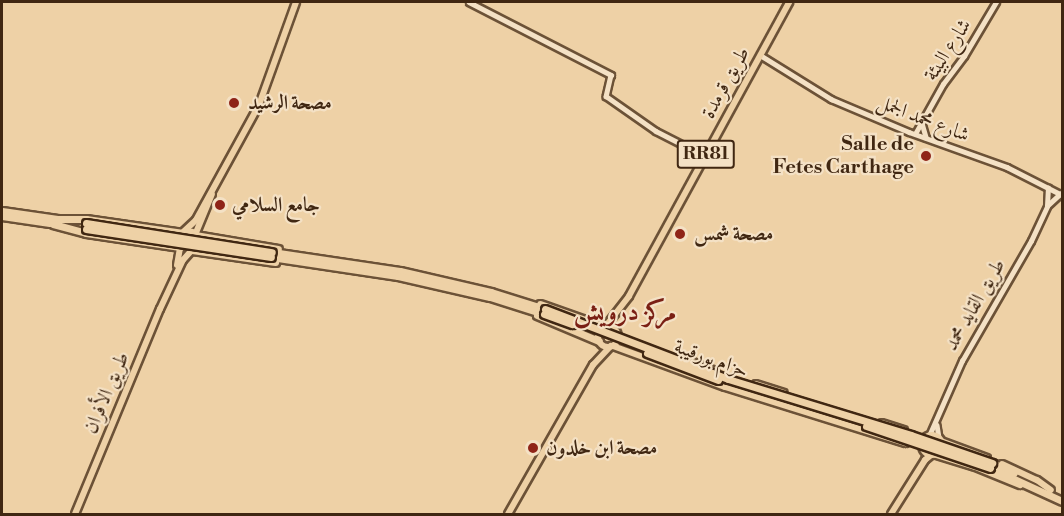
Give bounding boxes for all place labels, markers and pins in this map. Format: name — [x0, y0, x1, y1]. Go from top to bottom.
place label: مصحة الرشيد — [248, 91, 332, 115]
marker: مصحة الرشيد — [225, 94, 243, 112]
place label: Salle de Fetes Carthage — [773, 132, 914, 179]
marker: Salle de Fetes Carthage — [919, 149, 933, 163]
place label: جامع السلامي — [232, 193, 320, 217]
marker: جامع السلامي — [213, 198, 227, 212]
place label: مصحة شمس — [694, 222, 773, 246]
marker: مصحة شمس — [671, 225, 689, 243]
place label: مصحة ابن خلدون — [546, 436, 657, 460]
marker: مصحة ابن خلدون — [524, 439, 542, 457]

